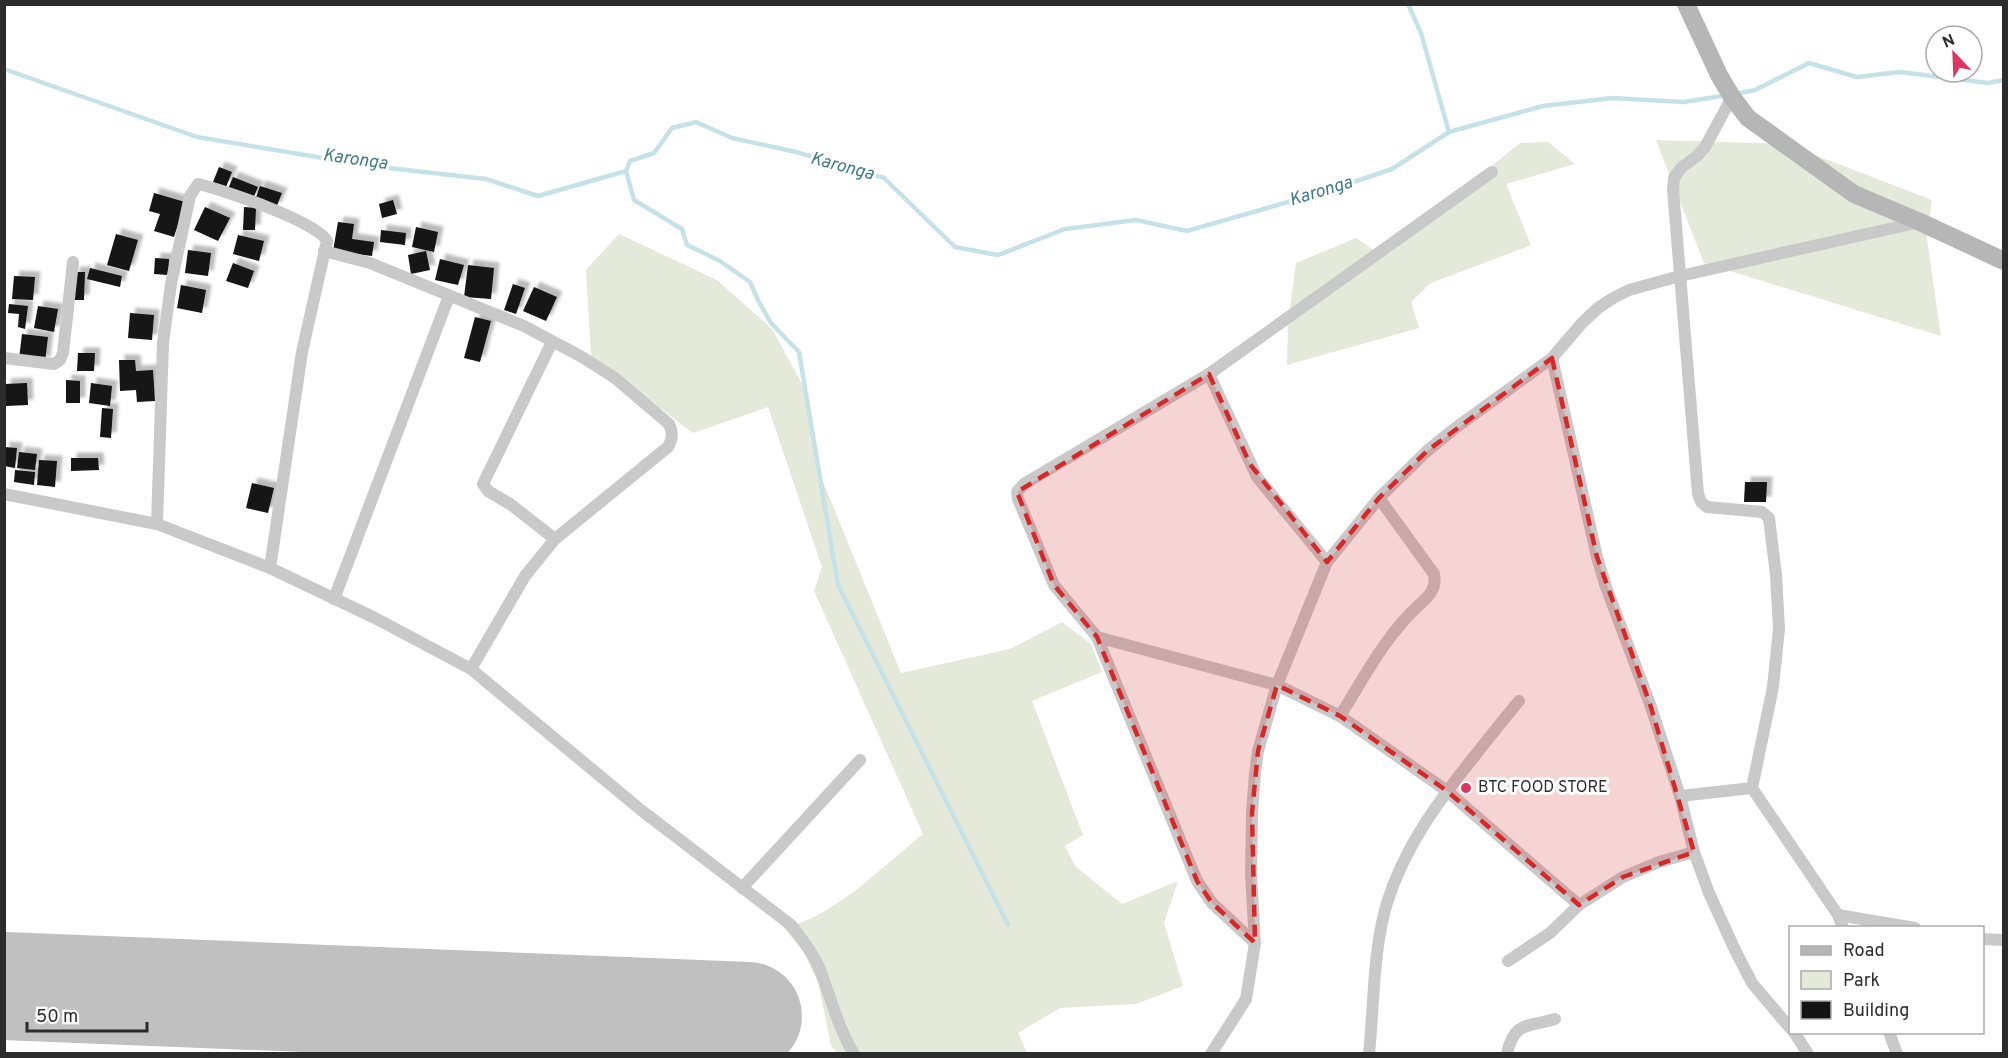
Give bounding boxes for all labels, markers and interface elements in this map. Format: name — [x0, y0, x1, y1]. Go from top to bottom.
north arrow — [1924, 24, 1984, 84]
text: N — [1940, 31, 1958, 53]
water label: Karonga — [321, 144, 390, 176]
water label: Karonga — [808, 147, 877, 187]
water label: Karonga — [1287, 171, 1356, 213]
place label: BTC FOOD STORE — [1478, 778, 1608, 798]
marker: BTC FOOD STORE — [1459, 781, 1473, 795]
legend — [1789, 926, 1984, 1034]
text: Road — [1843, 940, 1885, 963]
text: Park — [1843, 970, 1880, 993]
scale bar — [27, 995, 147, 1033]
text: Building — [1843, 1000, 1909, 1023]
text: 50 m — [36, 1006, 78, 1029]

